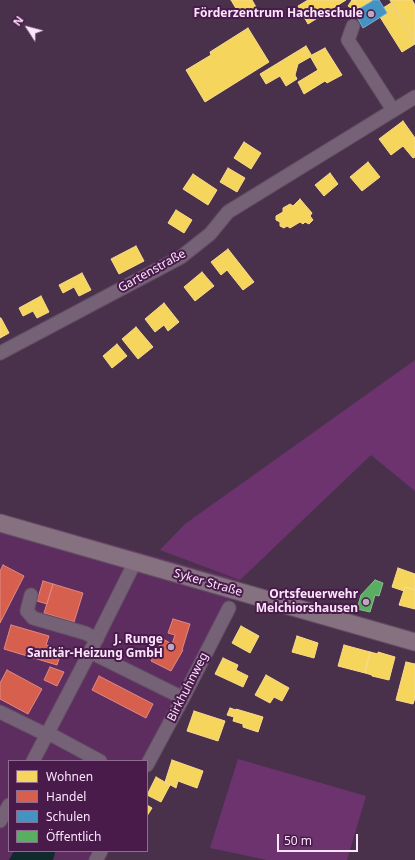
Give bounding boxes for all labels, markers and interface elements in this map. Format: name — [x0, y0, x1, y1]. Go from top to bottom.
place label: Förderzentrum Hacheschule — [194, 7, 363, 21]
north arrow — [8, 8, 48, 48]
marker: Förderzentrum Hacheschule — [366, 9, 376, 19]
text: N — [9, 13, 27, 29]
street label: Gartenstraße — [116, 247, 188, 295]
street label: Syker Straße — [172, 566, 244, 600]
place label: Ortsfeuerwehr Melchiorshausen — [256, 588, 358, 616]
marker: Ortsfeuerwehr Melchiorshausen — [361, 597, 371, 607]
place label: J. Runge Sanitär-Heizung GmbH — [27, 633, 163, 661]
marker: J. Runge Sanitär-Heizung GmbH — [166, 642, 176, 652]
street label: Birkhuhnweg — [164, 650, 212, 724]
legend — [8, 760, 148, 852]
text: Wohnen — [46, 768, 93, 785]
text: Handel — [46, 788, 86, 805]
text: Schulen — [46, 808, 90, 825]
scale bar — [279, 826, 360, 852]
text: Öffentlich — [46, 828, 102, 845]
text: 50 m — [284, 832, 312, 849]

